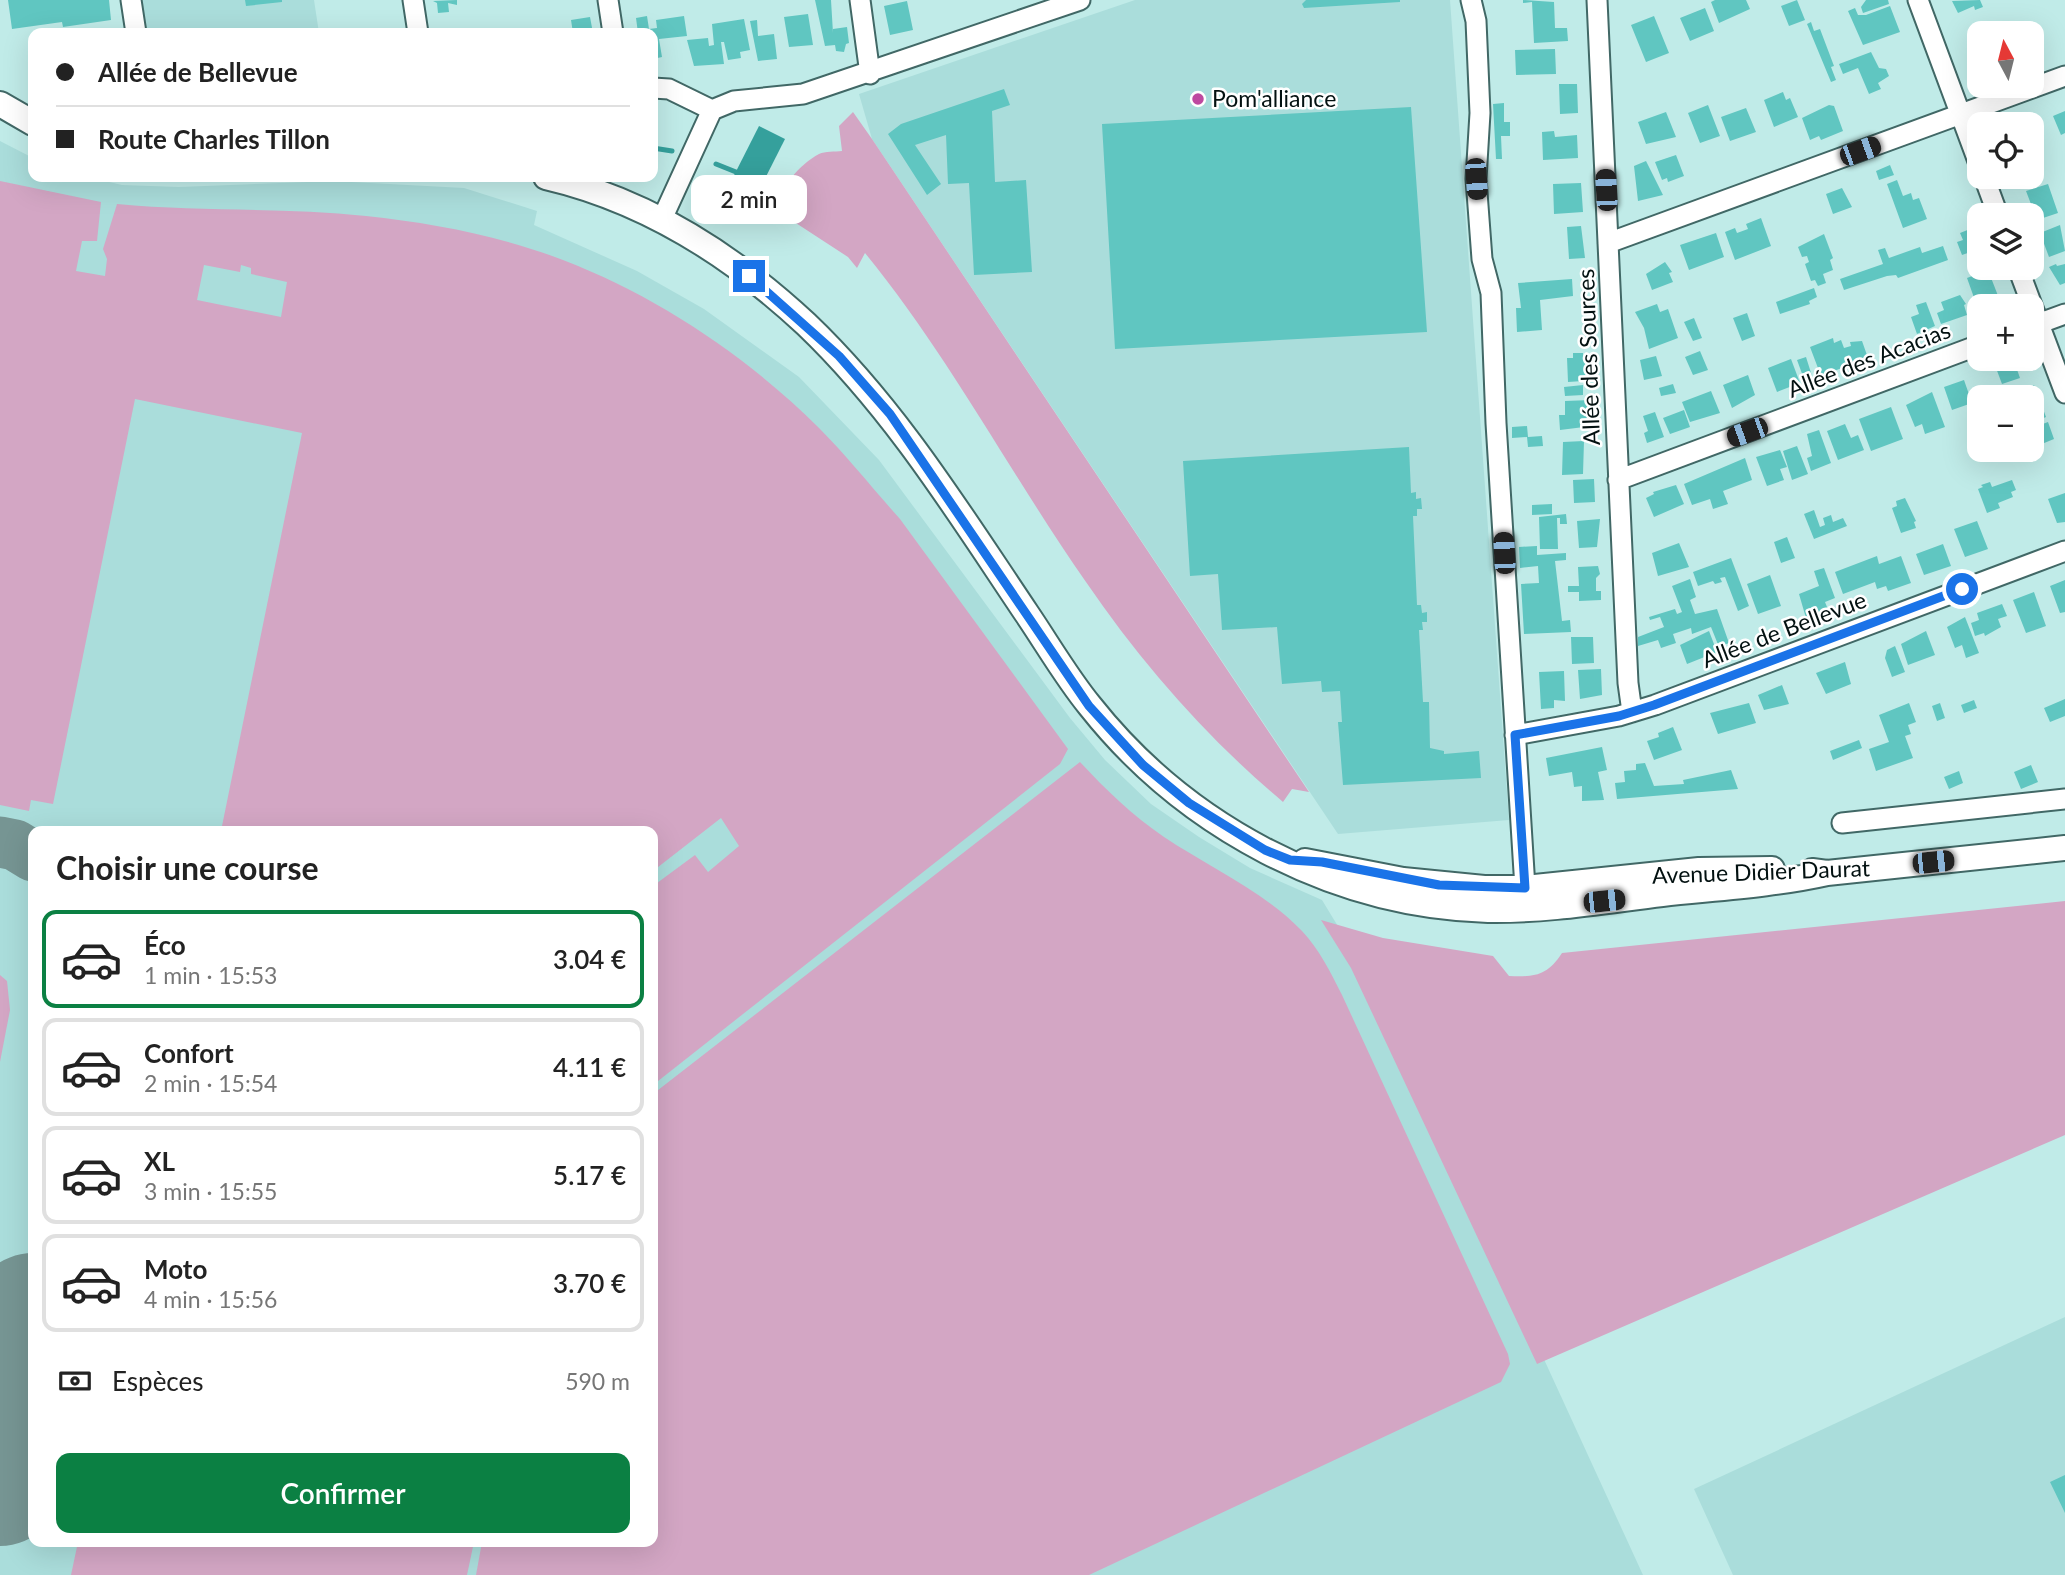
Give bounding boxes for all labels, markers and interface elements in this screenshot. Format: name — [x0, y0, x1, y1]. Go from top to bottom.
north arrow — [1967, 21, 2044, 98]
map controls — [1967, 21, 2044, 462]
text: Allée de Bellevue — [98, 56, 298, 88]
place label: Pom'alliance — [1212, 84, 1336, 112]
marker: Pom'alliance — [1190, 91, 1206, 107]
button: locate — [1967, 112, 2044, 189]
text: Route Charles Tillon — [98, 123, 330, 155]
car — [1837, 134, 1884, 168]
car — [1465, 157, 1488, 201]
car — [1595, 168, 1618, 212]
callout: 2 min — [691, 174, 807, 224]
text: 2 min — [721, 185, 777, 213]
button: layers — [1967, 203, 2044, 280]
route end — [733, 260, 765, 292]
street label: Allée des Sources — [1571, 268, 1605, 446]
button: + — [1967, 294, 2044, 371]
street label: Allée des Acacias — [1783, 315, 1954, 403]
button: − — [1967, 385, 2044, 462]
car — [1724, 415, 1771, 449]
car — [1493, 531, 1516, 575]
route start — [1946, 573, 1978, 605]
street label: Allée de Bellevue — [1697, 585, 1870, 673]
text: Choisir une course — [56, 848, 319, 887]
car — [1912, 849, 1955, 875]
street label: Avenue Didier Daurat — [1651, 853, 1871, 889]
car — [1583, 888, 1626, 914]
icon: car — [60, 928, 123, 991]
text: Éco — [144, 929, 186, 961]
text: 3.04 € — [553, 943, 626, 975]
text: 1 min · 15:53 — [144, 961, 277, 989]
icon: car — [60, 1036, 123, 1099]
text: Confort — [144, 1037, 234, 1069]
text: 4.11 € — [553, 1051, 626, 1083]
text: 2 min · 15:54 — [144, 1069, 277, 1097]
icon: car — [60, 1144, 123, 1207]
text: XL — [144, 1145, 175, 1177]
text: 5.17 € — [553, 1159, 626, 1191]
text: 3 min · 15:55 — [144, 1177, 277, 1205]
icon: car — [60, 1252, 123, 1315]
text: Moto — [144, 1253, 207, 1285]
text: 3.70 € — [553, 1267, 626, 1299]
text: 4 min · 15:56 — [144, 1285, 277, 1313]
icon: cash — [56, 1362, 94, 1400]
text: Espèces — [112, 1365, 204, 1397]
text: 590 m — [565, 1367, 630, 1395]
button: Confirmer — [56, 1453, 630, 1533]

